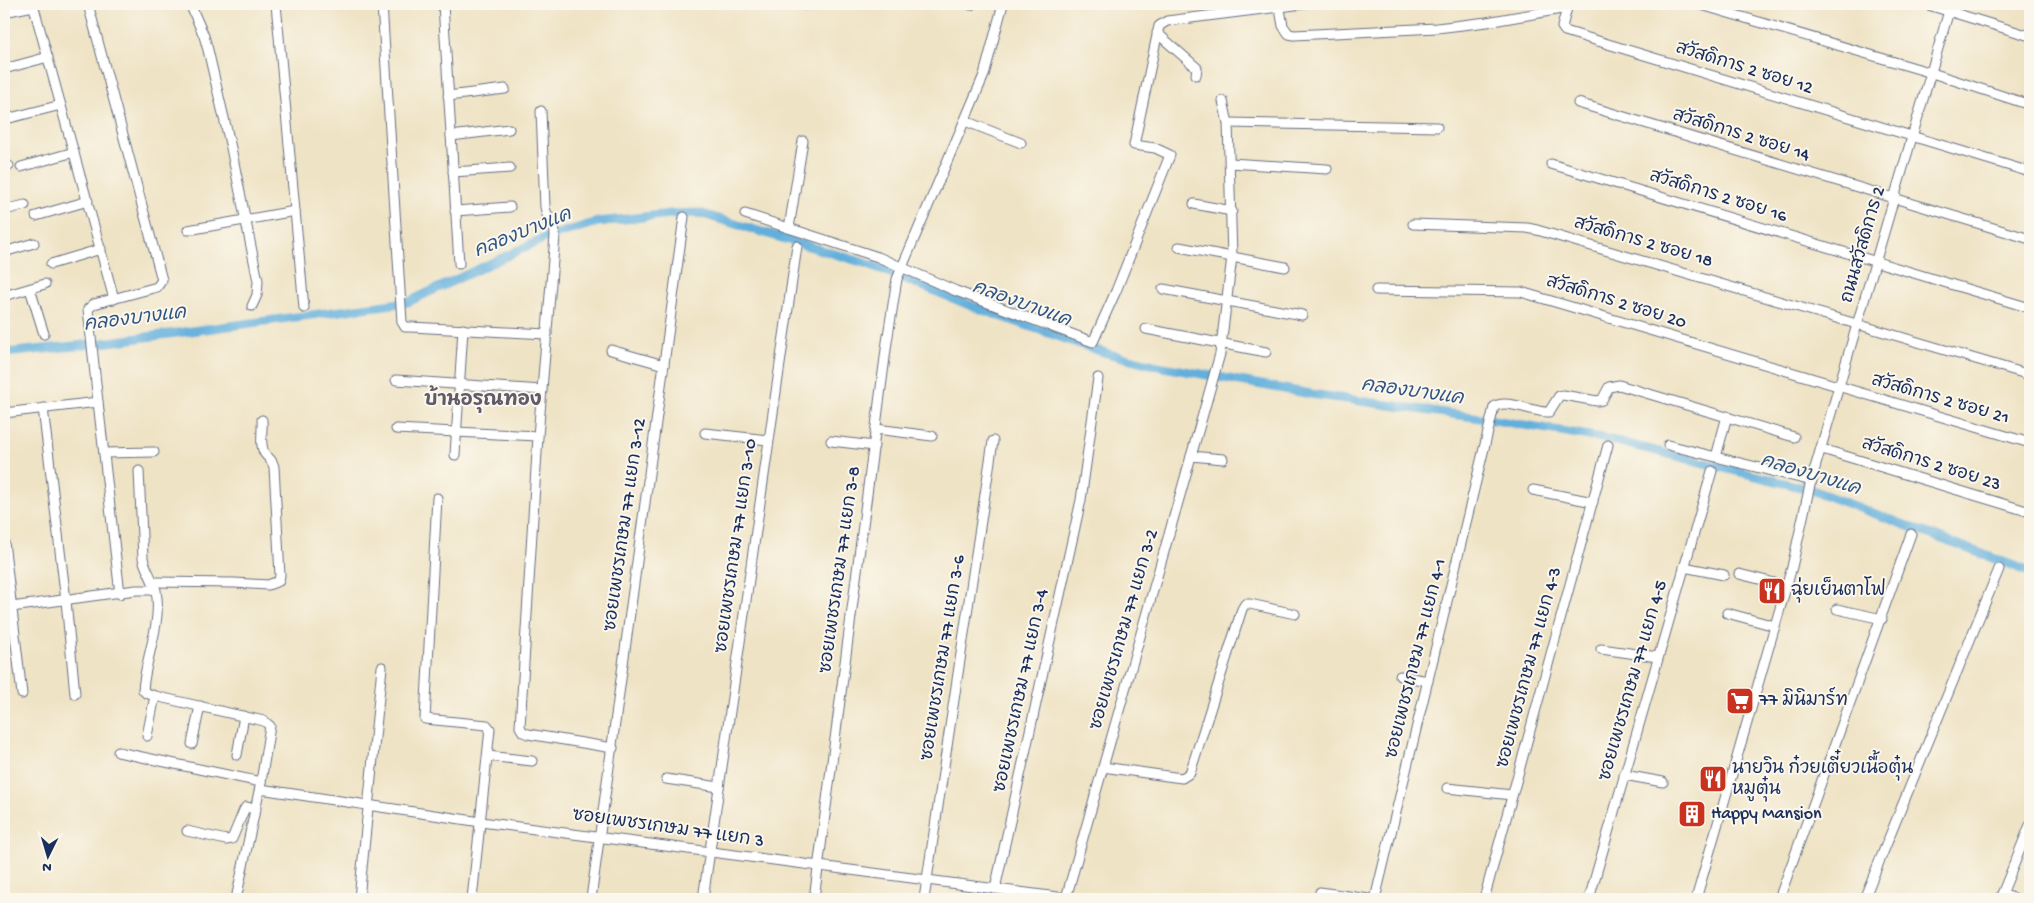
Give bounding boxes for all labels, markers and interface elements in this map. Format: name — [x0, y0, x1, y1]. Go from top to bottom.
street label: สวัสดิการ 2 ซอย 12 — [1673, 35, 1816, 100]
street label: สวัสดิการ 2 ซอย 14 — [1670, 102, 1813, 167]
street label: สวัสดิการ 2 ซอย 16 — [1647, 163, 1791, 228]
street label: ถนนสวัสดิการ 2 — [1834, 183, 1891, 306]
water label: คลองบางแค — [471, 204, 576, 264]
street label: สวัสดิการ 2 ซอย 18 — [1571, 210, 1716, 273]
street label: สวัสดิการ 2 ซอย 20 — [1543, 269, 1689, 334]
water label: คลองบางแค — [969, 277, 1074, 334]
water label: คลองบางแค — [83, 302, 188, 338]
street label: สวัสดิการ 2 ซอย 21 — [1869, 367, 2012, 430]
water label: คลองบางแค — [1360, 374, 1466, 412]
district label: บ้านอรุณทอง — [424, 385, 542, 413]
street label: ซอยเพชรเกษม 77 แยก 3-12 — [601, 417, 651, 633]
street label: สวัสดิการ 2 ซอย 23 — [1859, 431, 2004, 496]
street label: ซอยเพชรเกษม 77 แยก 3-10 — [712, 437, 762, 655]
water label: คลองบางแค — [1758, 450, 1863, 502]
street label: ซอยเพชรเกษม 77 แยก 3-8 — [816, 465, 866, 675]
street label: ซอยเพชรเกษม 77 แยก 3-2 — [1086, 527, 1164, 733]
street label: ซอยเพชรเกษม 77 แยก 3-6 — [917, 553, 971, 762]
street label: ซอยเพชรเกษม 77 แยก 4-1 — [1382, 557, 1452, 761]
street label: ซอยเพชรเกษม 77 แยก 4-3 — [1493, 565, 1567, 771]
restaurant icon: ฉุ่ยเย็นตาโฟ — [1757, 576, 1787, 606]
place label: ฉุ่ยเย็นตาโฟ — [1791, 576, 1886, 603]
street label: ซอยเพชรเกษม 77 แยก 4-5 — [1595, 578, 1673, 784]
street label: ซอยเพชรเกษม 77 แยก 3-4 — [990, 587, 1054, 795]
supermarket icon: 77 มินิมาร์ท — [1725, 686, 1755, 716]
place label: 77 มินิมาร์ท — [1758, 686, 1848, 712]
place label: นายวิน ก๋วยเตี๋ยวเนื้อตุ๋น หมูตุ๋น — [1732, 749, 1913, 802]
restaurant icon: นายวิน ก๋วยเตี๋ยวเนื้อตุ๋น หมูตุ๋น — [1698, 764, 1728, 794]
building icon: Happy Mansion — [1677, 799, 1707, 829]
place label: Happy Mansion — [1711, 804, 1822, 825]
street label: ซอยเพชรเกษม 77 แยก 3 — [571, 805, 765, 853]
north arrow — [22, 830, 72, 880]
text: N — [42, 858, 52, 875]

